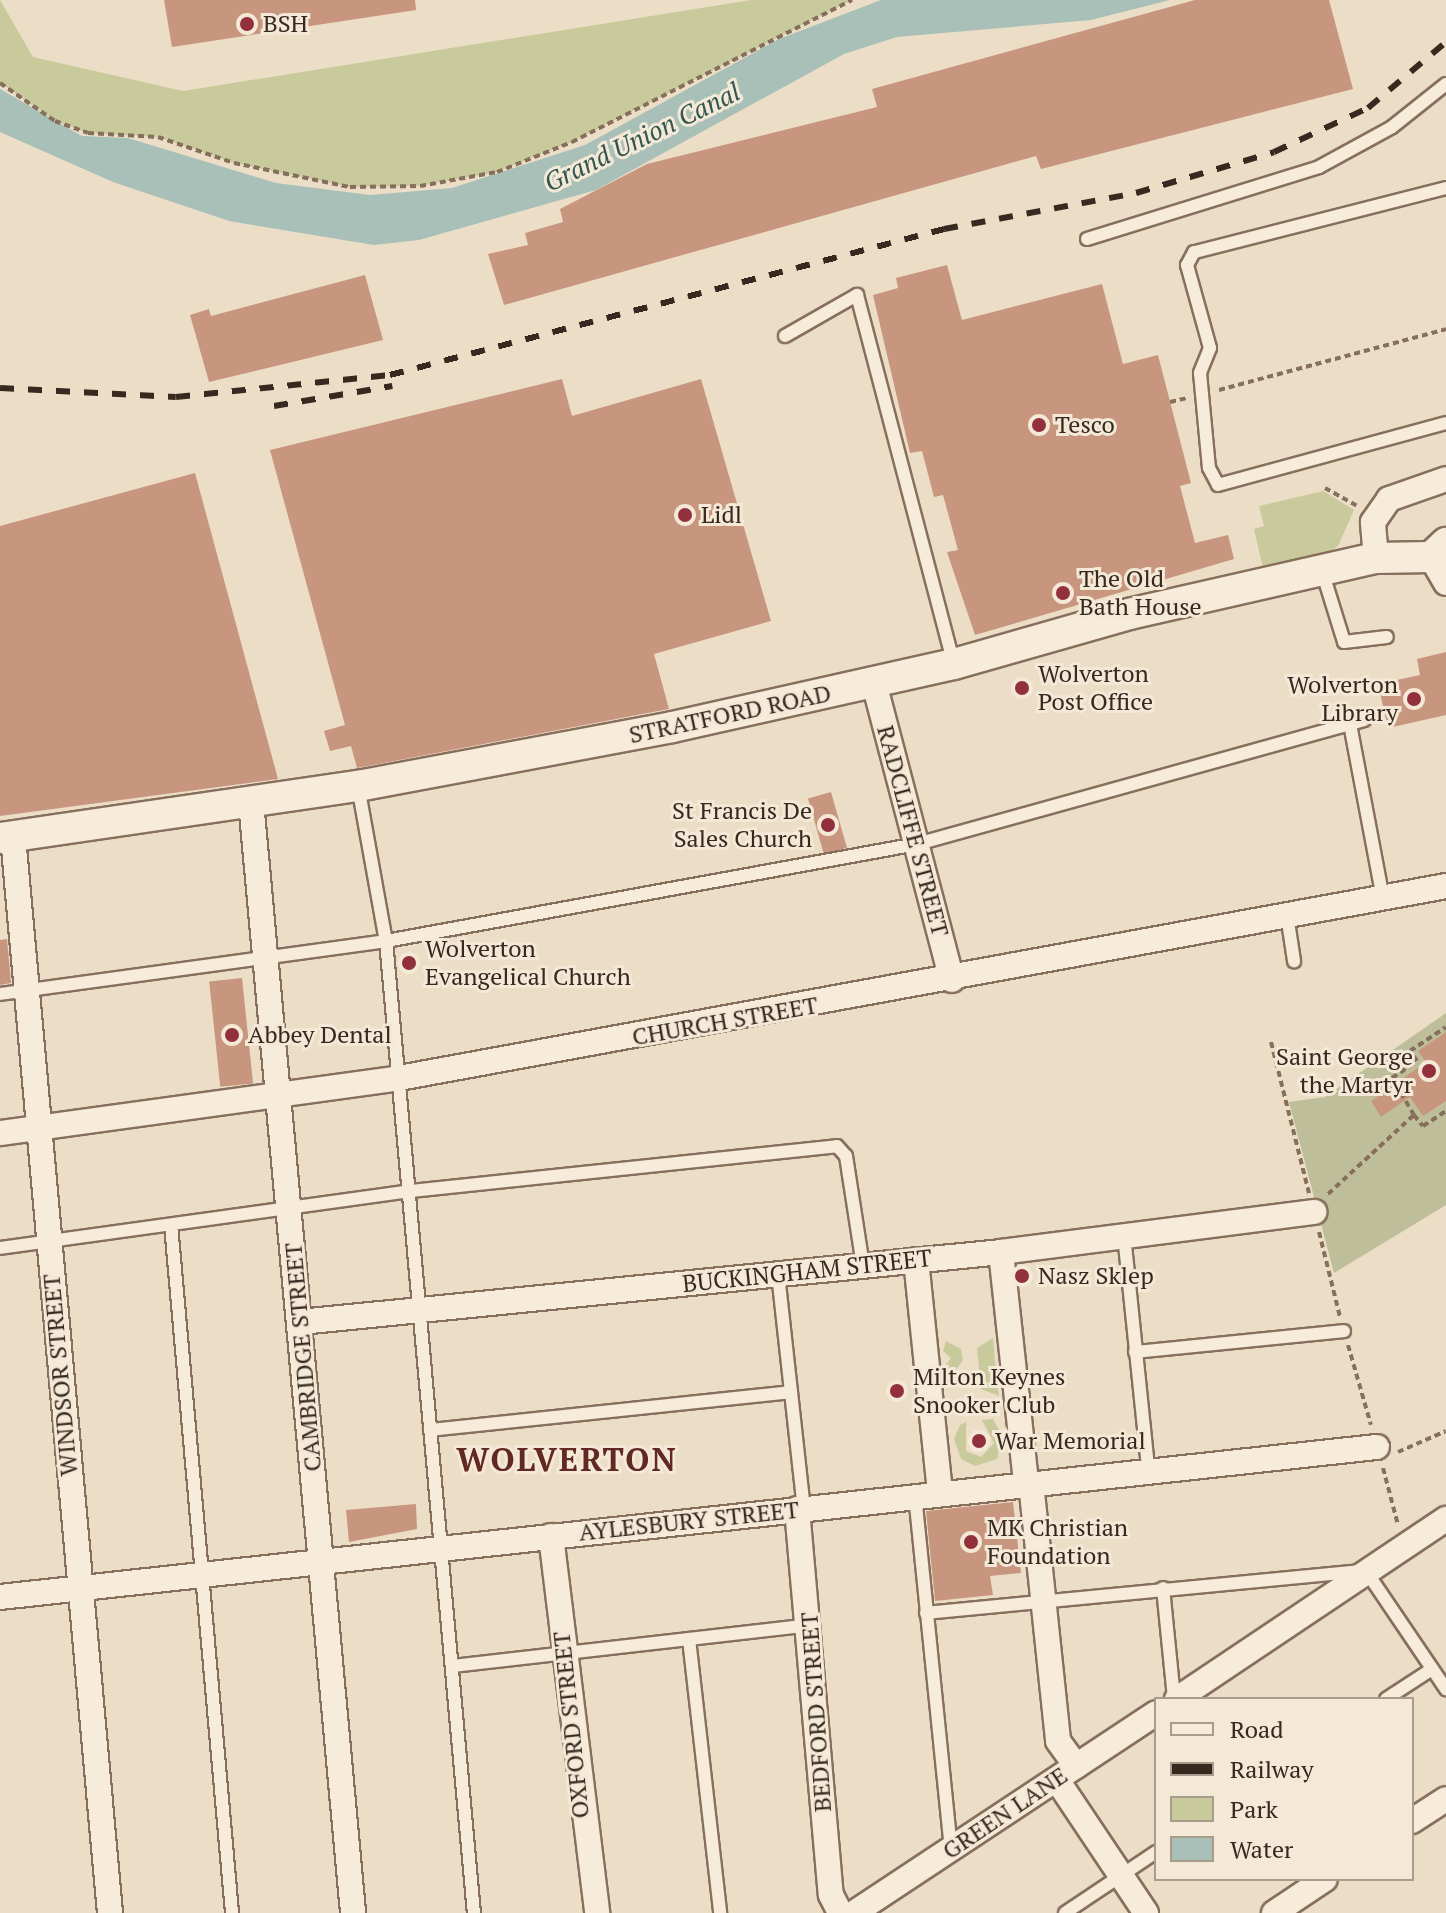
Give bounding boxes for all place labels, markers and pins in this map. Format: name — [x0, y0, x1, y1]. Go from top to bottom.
place label: BSH — [263, 10, 308, 38]
marker: BSH — [238, 15, 256, 33]
place label: Tesco — [1055, 411, 1115, 439]
marker: Tesco — [1030, 416, 1048, 434]
place label: Lidl — [701, 501, 742, 529]
marker: Lidl — [676, 506, 694, 524]
place label: The Old Bath House — [1079, 565, 1202, 621]
marker: The Old Bath House — [1054, 584, 1072, 602]
place label: Wolverton Post Office — [1038, 660, 1153, 716]
place label: Wolverton Library — [1287, 671, 1398, 727]
marker: Wolverton Post Office — [1013, 679, 1031, 697]
marker: Wolverton Library — [1405, 690, 1423, 708]
place label: St Francis De Sales Church — [672, 797, 812, 853]
marker: St Francis De Sales Church — [819, 816, 837, 834]
place label: Wolverton Evangelical Church — [425, 935, 631, 991]
marker: Wolverton Evangelical Church — [400, 954, 418, 972]
place label: Abbey Dental — [248, 1021, 392, 1049]
marker: Abbey Dental — [223, 1026, 241, 1044]
place label: Saint George the Martyr — [1276, 1043, 1413, 1099]
marker: Saint George the Martyr — [1420, 1062, 1438, 1080]
place label: Nasz Sklep — [1038, 1262, 1154, 1290]
marker: Nasz Sklep — [1013, 1267, 1031, 1285]
place label: Milton Keynes Snooker Club — [913, 1363, 1065, 1419]
marker: Milton Keynes Snooker Club — [888, 1382, 906, 1400]
place label: War Memorial — [995, 1427, 1146, 1455]
marker: War Memorial — [970, 1432, 988, 1450]
place label: MK Christian Foundation — [987, 1514, 1128, 1570]
marker: MK Christian Foundation — [962, 1533, 980, 1551]

